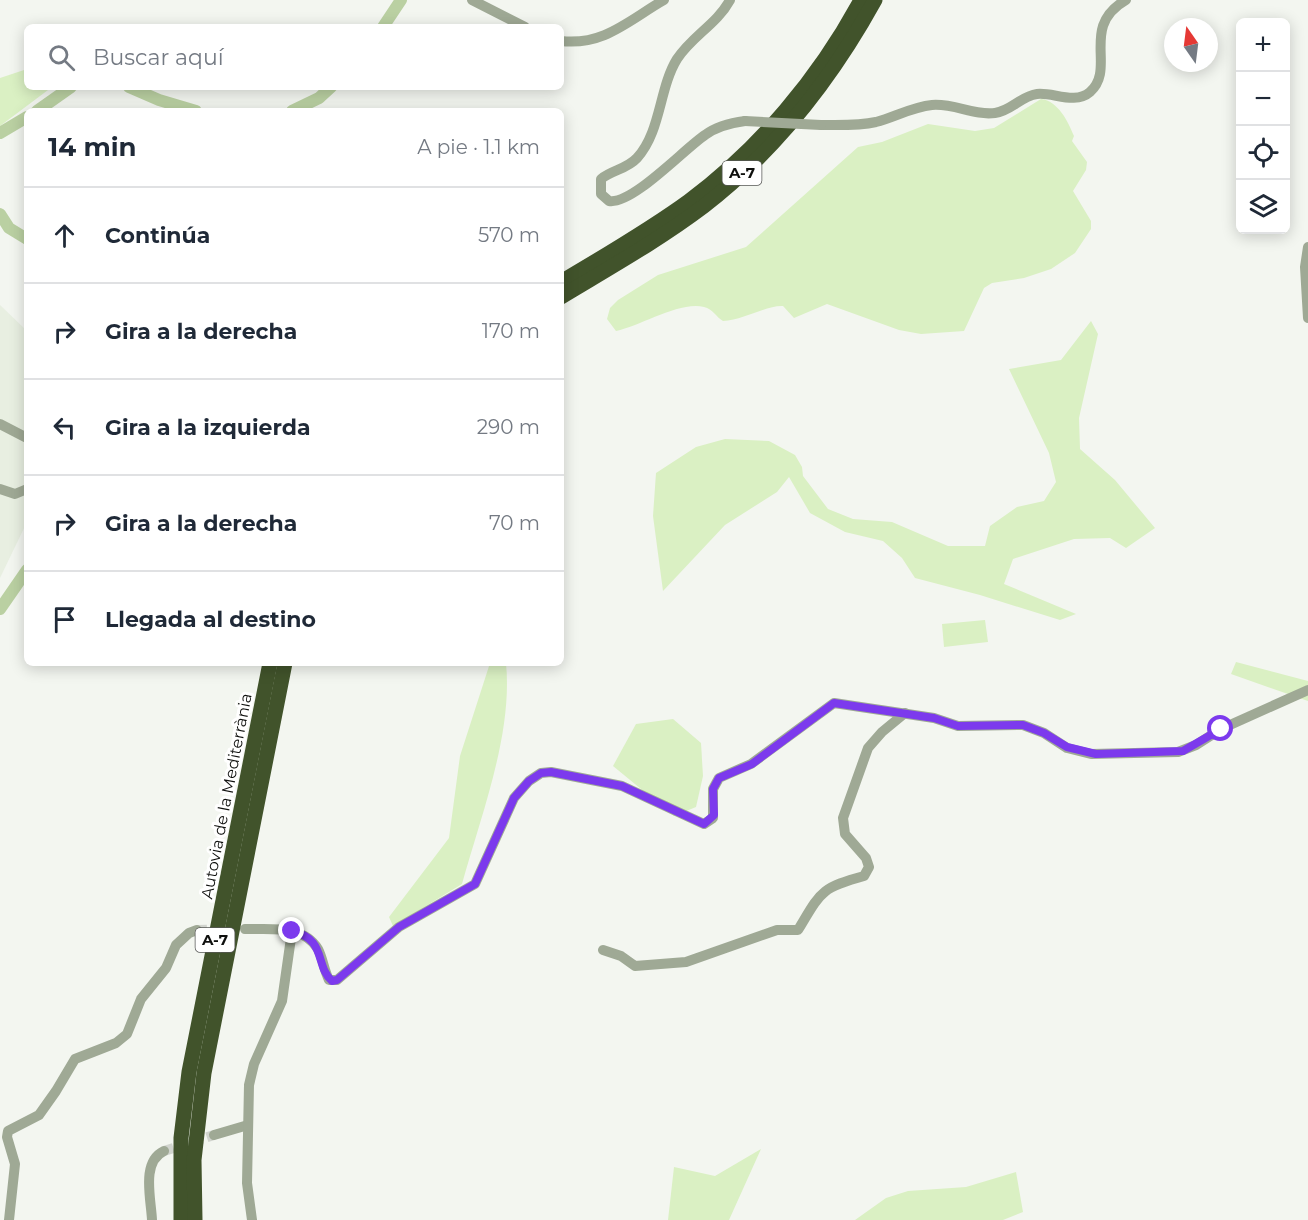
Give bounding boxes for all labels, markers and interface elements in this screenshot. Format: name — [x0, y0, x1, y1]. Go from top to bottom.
north arrow — [1164, 18, 1218, 72]
map controls — [1236, 18, 1290, 234]
button: + — [1236, 18, 1290, 72]
search box — [24, 24, 564, 90]
icon: search — [45, 41, 78, 74]
text: Buscar aquí — [93, 44, 224, 71]
button: − — [1236, 72, 1290, 126]
button: locate — [1236, 126, 1290, 180]
text: 14 min — [48, 131, 137, 163]
text: A pie · 1.1 km — [417, 135, 540, 159]
road number: A-7 — [722, 161, 762, 185]
button: layers — [1236, 180, 1290, 234]
icon: ahead — [48, 219, 81, 252]
text: Continúa — [105, 222, 210, 249]
text: 570 m — [478, 223, 540, 247]
icon: right — [48, 315, 81, 348]
text: Gira a la derecha — [105, 318, 297, 345]
text: 170 m — [482, 319, 540, 343]
icon: left — [48, 411, 81, 444]
text: Gira a la izquierda — [105, 414, 311, 441]
text: 290 m — [477, 415, 540, 439]
icon: right — [48, 507, 81, 540]
text: Gira a la derecha — [105, 510, 297, 537]
text: 70 m — [489, 511, 540, 535]
icon: arrive — [48, 603, 81, 636]
text: Llegada al destino — [105, 606, 316, 633]
street label: Autovia de la Mediterrània — [197, 692, 256, 901]
route start — [1207, 715, 1233, 741]
route end — [278, 917, 304, 943]
road number: A-7 — [196, 928, 234, 952]

